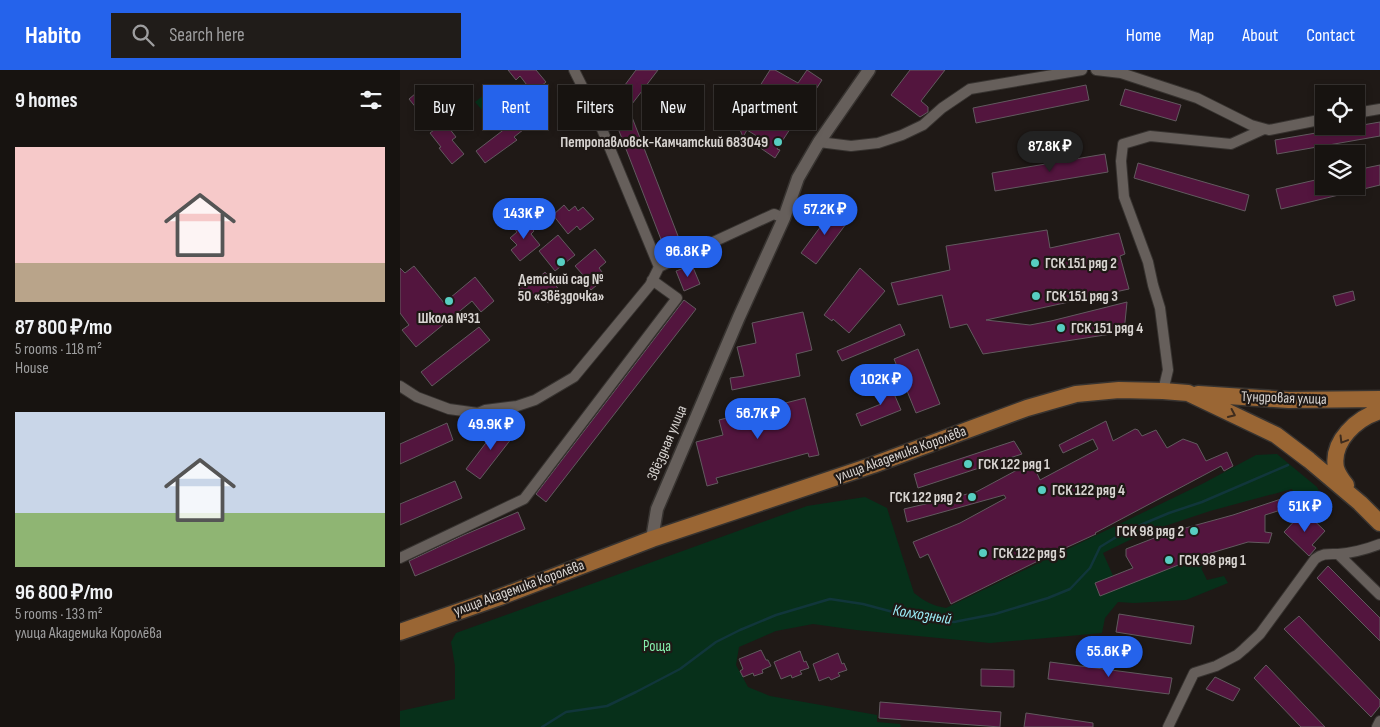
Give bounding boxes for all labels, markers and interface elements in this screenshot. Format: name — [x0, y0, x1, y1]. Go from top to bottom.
search box — [111, 13, 461, 58]
text: Habito — [25, 21, 81, 50]
icon: search — [129, 21, 157, 49]
text: Search here — [169, 24, 245, 47]
text: Home — [1126, 25, 1161, 46]
text: Map — [1189, 25, 1214, 46]
text: About — [1242, 25, 1278, 46]
text: Contact — [1306, 25, 1355, 46]
chip: Buy — [415, 85, 473, 130]
chip: Rent — [483, 85, 548, 130]
chip: Filters — [558, 85, 632, 130]
chip: New — [642, 85, 704, 130]
chip: Apartment — [714, 85, 816, 130]
map controls — [1315, 85, 1365, 195]
button: locate — [1315, 85, 1365, 135]
icon: filters — [357, 86, 385, 114]
text: 9 homes — [15, 88, 78, 113]
pin: 87.8K ₽ — [1004, 131, 1096, 173]
place label: Петропавловск-Камчатский 683049 — [560, 133, 768, 152]
marker: Петропавловск-Камчатский 683049 — [772, 136, 784, 148]
text: 87.8K ₽ — [1028, 137, 1072, 156]
button: layers — [1315, 145, 1365, 195]
icon: home — [155, 180, 245, 270]
pin: 57.2K ₽ — [779, 194, 871, 236]
pin: 143K ₽ — [483, 198, 565, 240]
text: 57.2K ₽ — [803, 200, 847, 219]
text: 143K ₽ — [504, 204, 544, 223]
pin: 96.8K ₽ — [642, 236, 734, 278]
text: 96.8K ₽ — [665, 242, 711, 261]
place label: ГСК 151 ряд 2 — [1045, 254, 1117, 273]
marker: Детский сад № 50 «Звёздочка» — [555, 256, 567, 268]
marker: ГСК 151 ряд 2 — [1029, 257, 1041, 269]
place label: Детский сад № 50 «Звёздочка» — [518, 270, 605, 306]
place label: ГСК 151 ряд 3 — [1046, 287, 1118, 306]
marker: ГСК 151 ряд 3 — [1030, 290, 1042, 302]
marker: Школа №31 — [443, 295, 455, 307]
place label: Школа №31 — [418, 309, 480, 328]
text: 87 800 ₽/mo — [15, 315, 112, 340]
place label: ГСК 151 ряд 4 — [1071, 319, 1143, 338]
marker: ГСК 151 ряд 4 — [1055, 322, 1067, 334]
text: 5 rooms · 118 m² — [15, 340, 102, 359]
text: House — [15, 359, 49, 378]
pin: 102K ₽ — [840, 364, 922, 406]
text: 102K ₽ — [861, 370, 901, 389]
street label: Тундровая улица — [1241, 387, 1327, 409]
pin: 56.7K ₽ — [712, 398, 804, 440]
street label: Звёздная улица — [643, 402, 691, 484]
text: 56.7K ₽ — [736, 404, 780, 423]
pin: 49.9K ₽ — [445, 408, 537, 451]
one-way arrow — [1227, 408, 1236, 418]
text: 49.9K ₽ — [468, 415, 514, 434]
street label: улица Академика Королёва — [833, 421, 969, 486]
one-way arrow — [1339, 435, 1349, 444]
icon: home — [155, 445, 245, 535]
place label: ГСК 122 ряд 1 — [978, 455, 1050, 474]
marker: ГСК 122 ряд 1 — [962, 458, 974, 470]
place label: ГСК 122 ряд 4 — [1052, 481, 1125, 500]
marker: ГСК 122 ряд 4 — [1036, 484, 1048, 496]
place label: ГСК 122 ряд 2 — [889, 488, 962, 507]
pin: 51K ₽ — [1270, 490, 1340, 533]
marker: ГСК 122 ряд 2 — [966, 491, 978, 503]
text: 51K ₽ — [1288, 497, 1322, 516]
place label: ГСК 98 ряд 2 — [1116, 522, 1184, 541]
marker: ГСК 98 ряд 2 — [1188, 525, 1200, 537]
place label: ГСК 122 ряд 5 — [993, 544, 1066, 563]
marker: ГСК 122 ряд 5 — [977, 547, 989, 559]
place label: ГСК 98 ряд 1 — [1179, 551, 1246, 570]
marker: ГСК 98 ряд 1 — [1163, 554, 1175, 566]
street label: улица Академика Королёва — [451, 555, 587, 620]
text: 96 800 ₽/mo — [15, 580, 113, 605]
water label: Колхозный — [891, 601, 953, 629]
text: 5 rooms · 133 m² — [15, 605, 103, 624]
text: улица Академика Королёва — [15, 624, 162, 643]
pin: 55.6K ₽ — [1063, 636, 1155, 678]
park label: Роща — [643, 637, 671, 656]
text: 55.6K ₽ — [1087, 642, 1131, 661]

